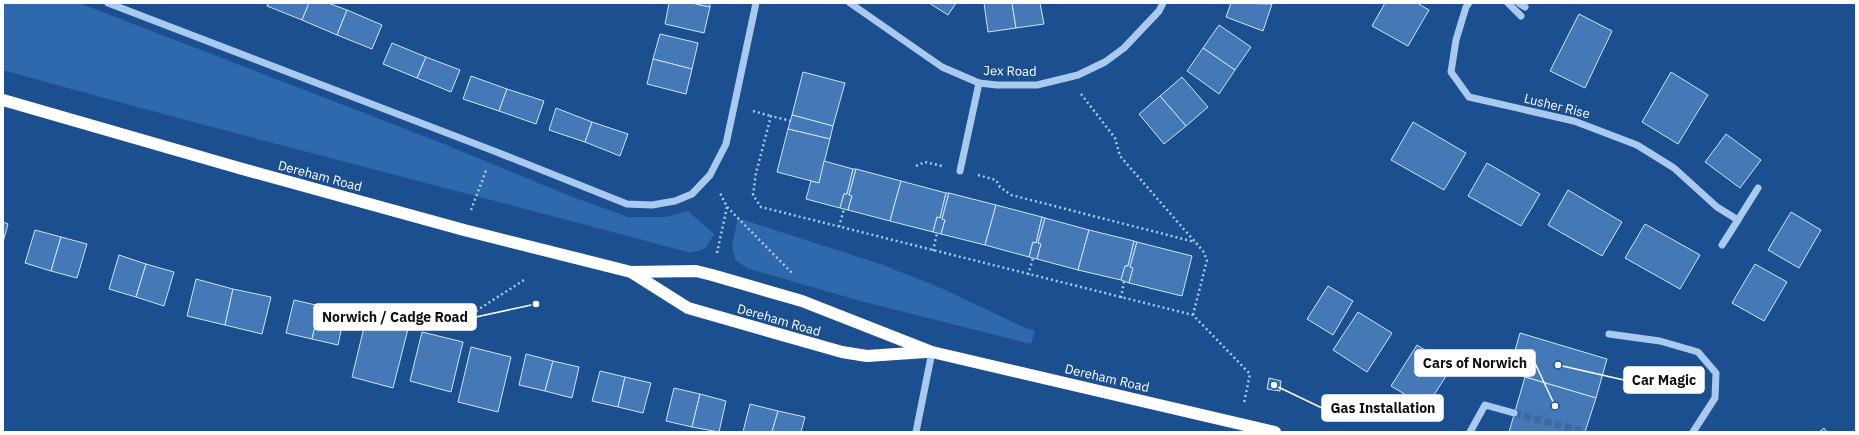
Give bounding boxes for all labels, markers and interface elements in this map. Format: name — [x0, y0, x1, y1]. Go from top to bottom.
street label: Jex Road — [983, 62, 1037, 80]
street label: Lusher Rise — [1522, 90, 1592, 122]
street label: Dereham Road — [276, 157, 364, 195]
street label: Dereham Road — [735, 300, 823, 340]
callout: Norwich / Cadge Road — [314, 304, 476, 330]
text: Norwich / Cadge Road — [322, 308, 468, 326]
callout: Cars of Norwich — [1415, 350, 1535, 376]
text: Cars of Norwich — [1423, 354, 1527, 372]
street label: Dereham Road — [1063, 360, 1151, 396]
callout: Car Magic — [1624, 367, 1704, 393]
text: Car Magic — [1632, 371, 1696, 389]
callout: Gas Installation — [1322, 395, 1443, 421]
text: Gas Installation — [1331, 399, 1435, 417]

